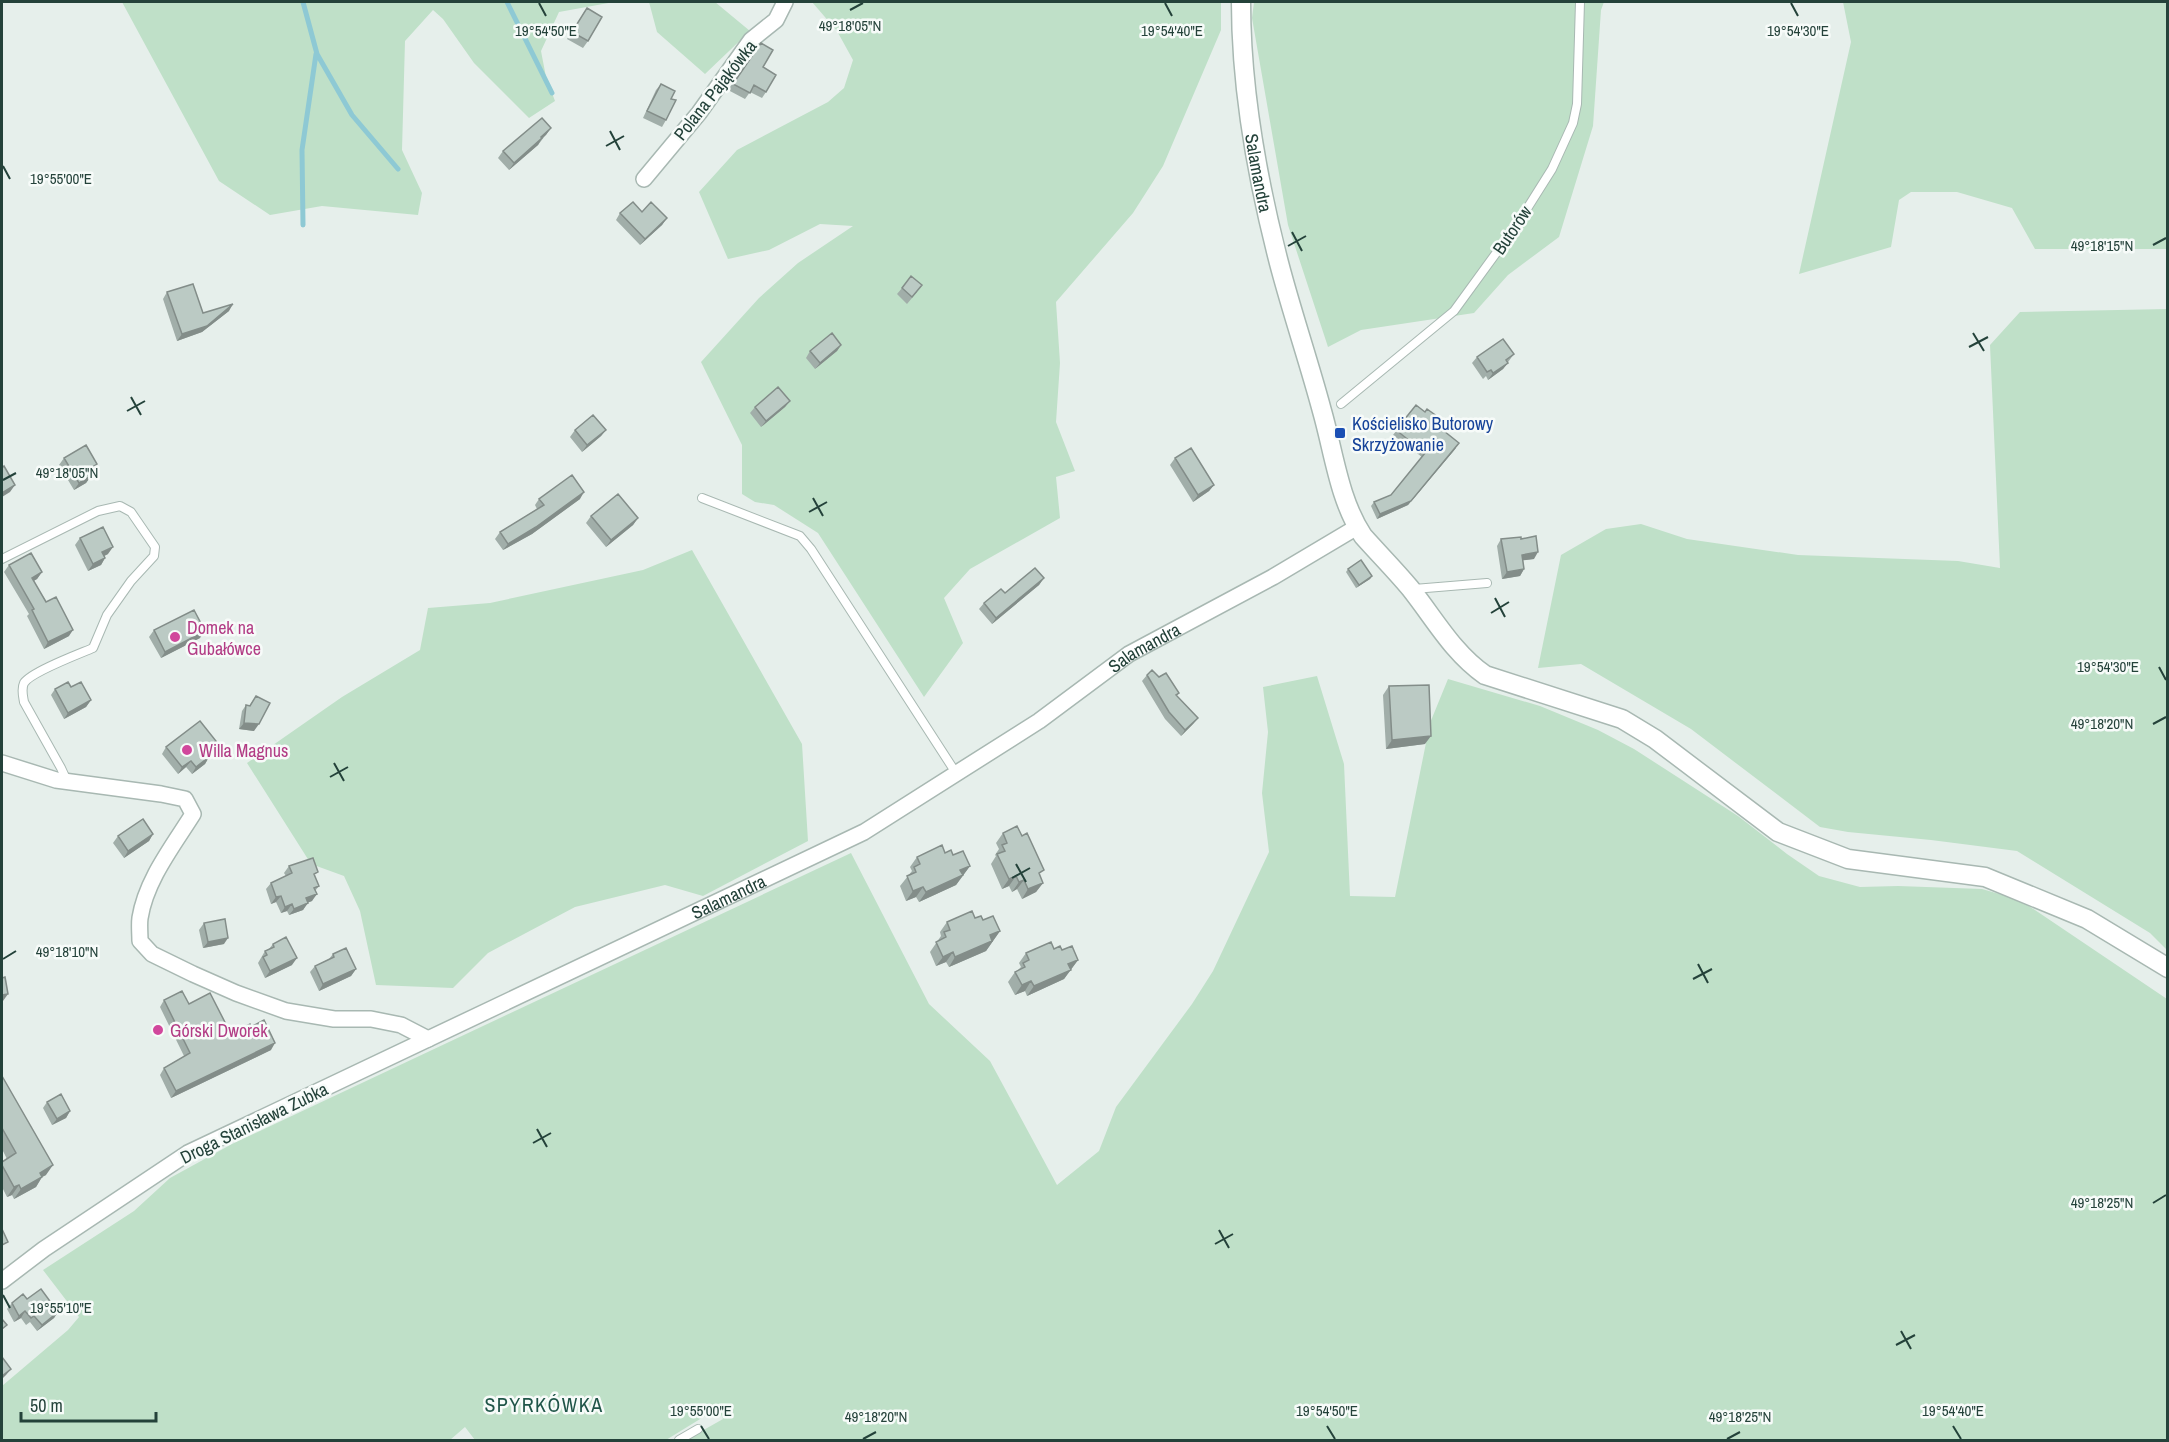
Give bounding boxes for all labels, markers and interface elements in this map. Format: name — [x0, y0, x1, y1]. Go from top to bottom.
text: 49°18'05"N — [819, 15, 881, 36]
text: 19°54'50"E — [515, 20, 577, 41]
text: 19°54'40"E — [1141, 20, 1203, 41]
text: 19°54'30"E — [1767, 20, 1829, 41]
street label: Polana Pająkówka — [668, 34, 762, 146]
street label: Salamandra — [1239, 132, 1279, 215]
text: 19°55'00"E — [30, 168, 92, 189]
street label: Butorów — [1486, 200, 1538, 259]
text: 49°18'15"N — [2071, 235, 2133, 256]
place label: Kościelisko Butorowy Skrzyżowanie — [1352, 411, 1494, 457]
marker: Kościelisko Butorowy Skrzyżowanie — [1333, 426, 1347, 440]
text: 49°18'05"N — [36, 462, 98, 483]
place label: Domek na Gubałówce — [187, 615, 261, 661]
street label: Salamandra — [1103, 616, 1184, 678]
marker: Domek na Gubałówce — [168, 630, 182, 644]
text: 19°54'30"E — [2077, 656, 2139, 677]
text: 49°18'20"N — [2071, 713, 2133, 734]
place label: Willa Magnus — [199, 738, 288, 763]
marker: Willa Magnus — [180, 743, 194, 757]
street label: Salamandra — [687, 868, 770, 925]
text: 49°18'10"N — [36, 941, 98, 962]
place label: Górski Dworek — [170, 1018, 268, 1043]
marker: Górski Dworek — [151, 1023, 165, 1037]
street label: Droga Stanisława Zubka — [176, 1076, 332, 1170]
text: 49°18'25"N — [2071, 1192, 2133, 1213]
text: 19°55'10"E — [30, 1297, 92, 1318]
scale bar — [21, 1385, 156, 1423]
district label: SPYRKÓWKA — [484, 1391, 604, 1418]
text: 50 m — [30, 1393, 63, 1418]
text: 19°55'00"E — [670, 1400, 732, 1421]
text: 19°54'50"E — [1296, 1400, 1358, 1421]
text: 19°54'40"E — [1922, 1400, 1984, 1421]
text: 49°18'20"N — [845, 1406, 907, 1427]
text: 49°18'25"N — [1709, 1406, 1771, 1427]

